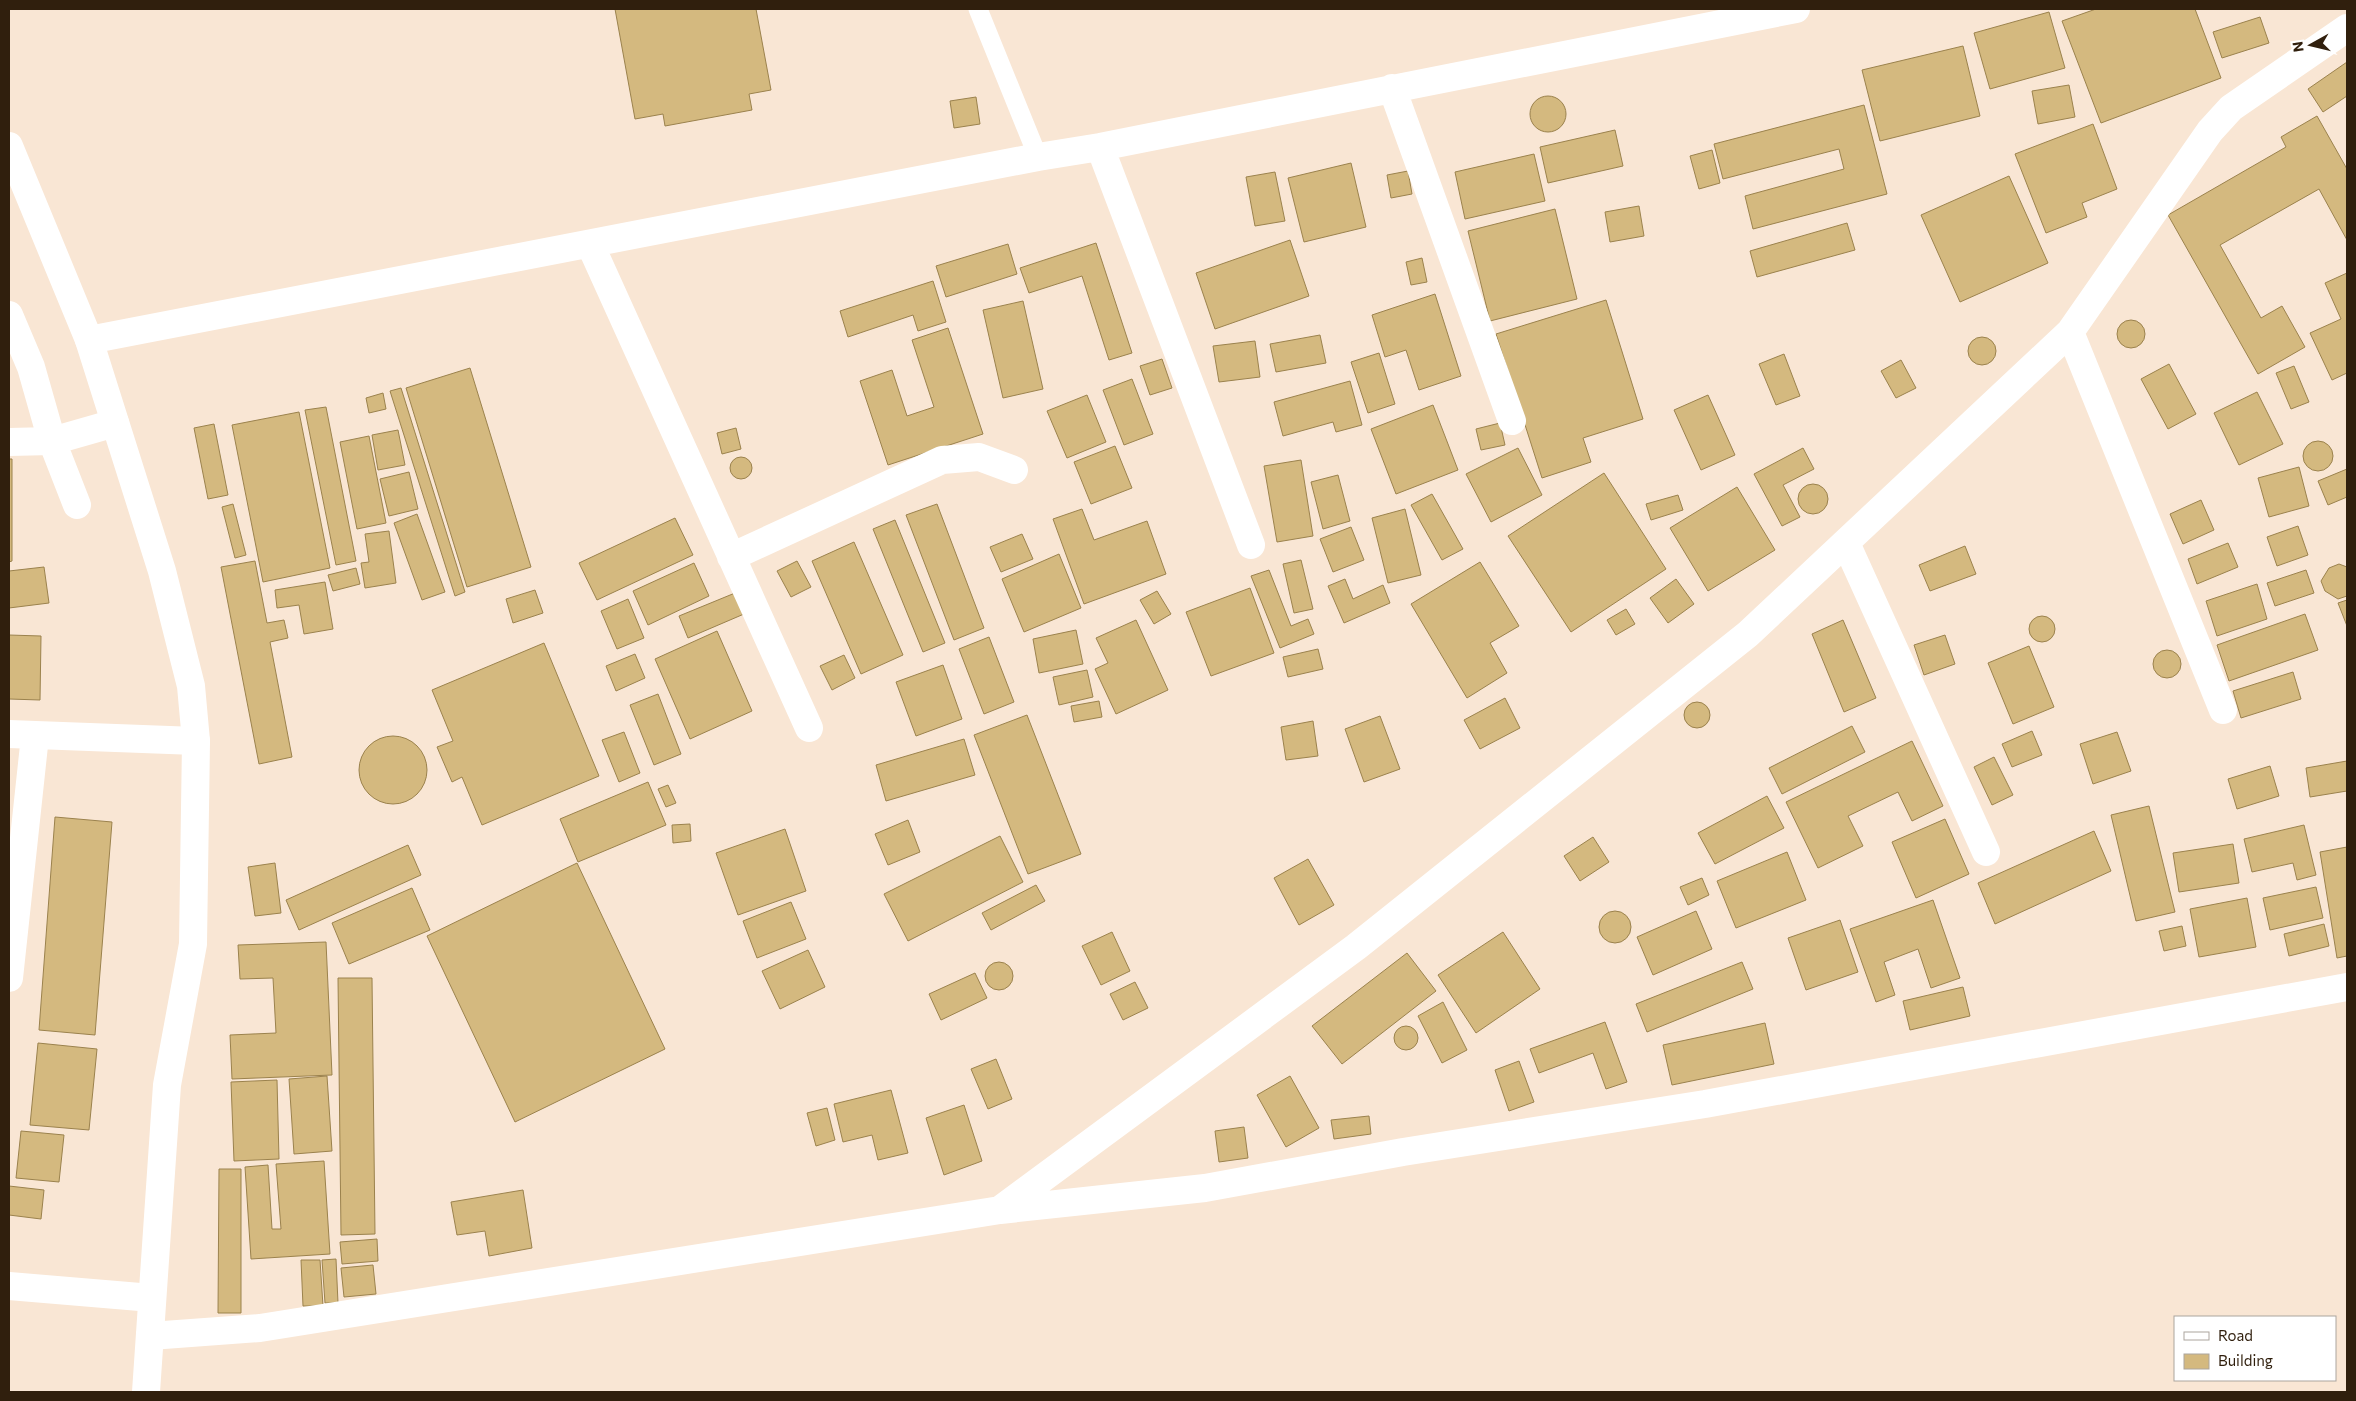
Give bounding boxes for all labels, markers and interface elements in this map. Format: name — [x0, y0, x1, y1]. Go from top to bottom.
north arrow — [2286, 20, 2336, 70]
text: N — [2288, 40, 2307, 53]
legend — [2174, 1316, 2336, 1381]
text: Road — [2218, 1326, 2253, 1344]
text: Building — [2218, 1351, 2273, 1369]

